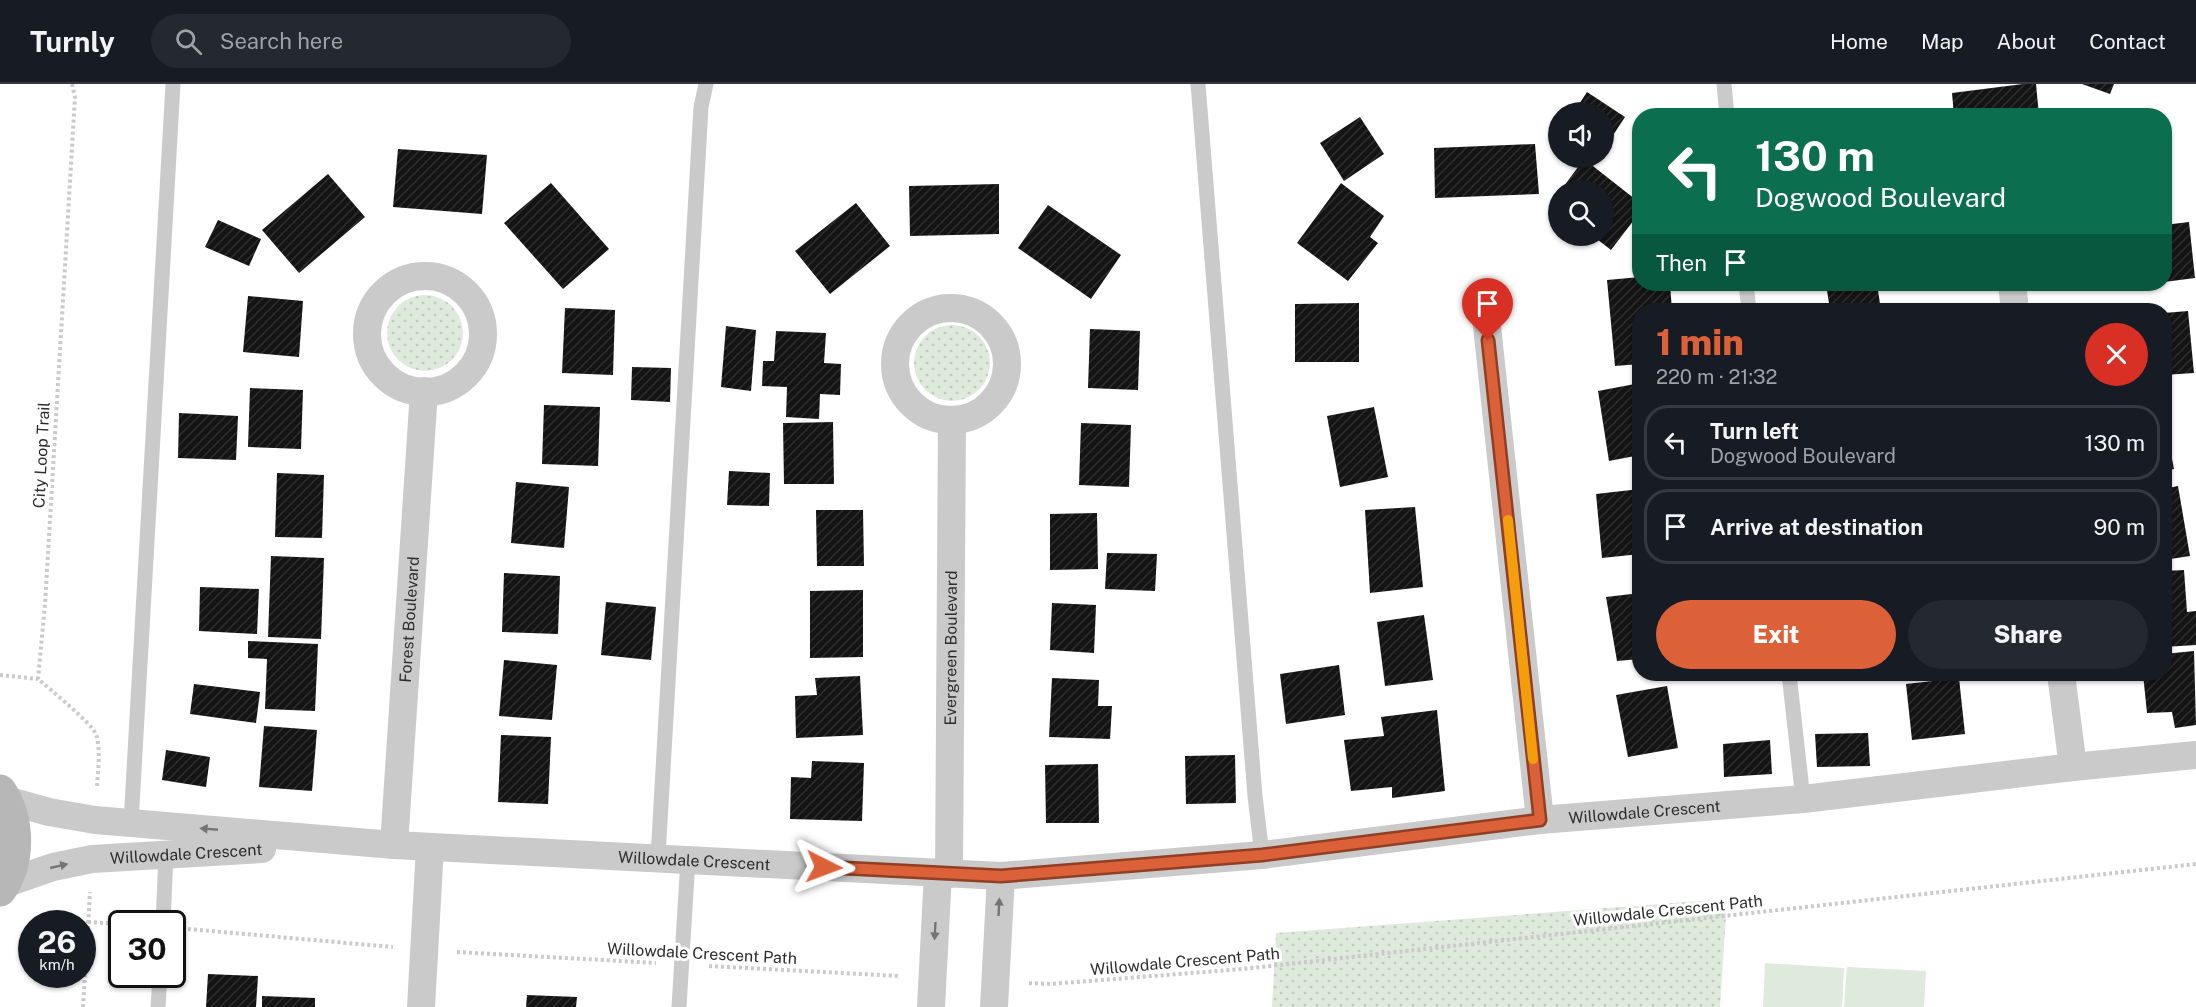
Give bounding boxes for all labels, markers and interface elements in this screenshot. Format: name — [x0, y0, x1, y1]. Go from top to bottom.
search box — [151, 14, 571, 68]
text: Turnly — [30, 25, 115, 58]
icon: search — [172, 25, 205, 58]
text: Search here — [220, 28, 343, 54]
text: Home — [1830, 29, 1888, 54]
text: Map — [1921, 29, 1964, 54]
text: About — [1997, 29, 2056, 54]
text: Contact — [2089, 29, 2166, 54]
map controls — [1548, 102, 1614, 246]
button: sound — [1548, 102, 1614, 168]
text: 130 m — [1755, 131, 1875, 180]
icon: left — [1656, 132, 1734, 210]
button: search — [1548, 180, 1614, 246]
text: Dogwood Boulevard — [1755, 181, 2006, 213]
icon: arrive — [1719, 246, 1752, 279]
text: Then — [1656, 250, 1707, 276]
pin — [1462, 278, 1513, 340]
icon: arrive — [1471, 287, 1504, 320]
text: 1 min — [1656, 321, 1744, 363]
button: close — [2085, 323, 2148, 386]
text: 220 m · 21:32 — [1656, 365, 1778, 389]
street label: City Loop Trail — [29, 401, 54, 509]
text: Turn left — [1710, 418, 1799, 444]
icon: left — [1659, 426, 1692, 459]
text: 130 m — [2084, 430, 2145, 456]
text: Dogwood Boulevard — [1710, 444, 1896, 468]
icon: arrive — [1659, 510, 1692, 543]
text: Arrive at destination — [1710, 514, 1923, 540]
text: 90 m — [2094, 514, 2145, 540]
street label: Forest Boulevard — [396, 556, 423, 683]
street label: Evergreen Boulevard — [941, 570, 961, 726]
button: Exit — [1656, 600, 1896, 669]
button: Share — [1908, 600, 2148, 669]
street label: Willowdale Crescent — [1568, 797, 1721, 828]
one-way arrow — [200, 825, 219, 834]
position arrow — [792, 835, 856, 899]
street label: Willowdale Crescent — [109, 840, 263, 868]
street label: Willowdale Crescent — [618, 847, 771, 874]
one-way arrow — [50, 861, 69, 870]
street label: Willowdale Crescent Path — [1572, 891, 1764, 930]
one-way arrow — [995, 897, 1004, 916]
speed limit sign: 30 — [108, 910, 186, 988]
one-way arrow — [930, 922, 939, 941]
text: 26 — [38, 924, 76, 960]
street label: Willowdale Crescent Path — [606, 939, 797, 968]
street label: Willowdale Crescent Path — [1089, 944, 1281, 979]
text: km/h — [39, 956, 75, 973]

